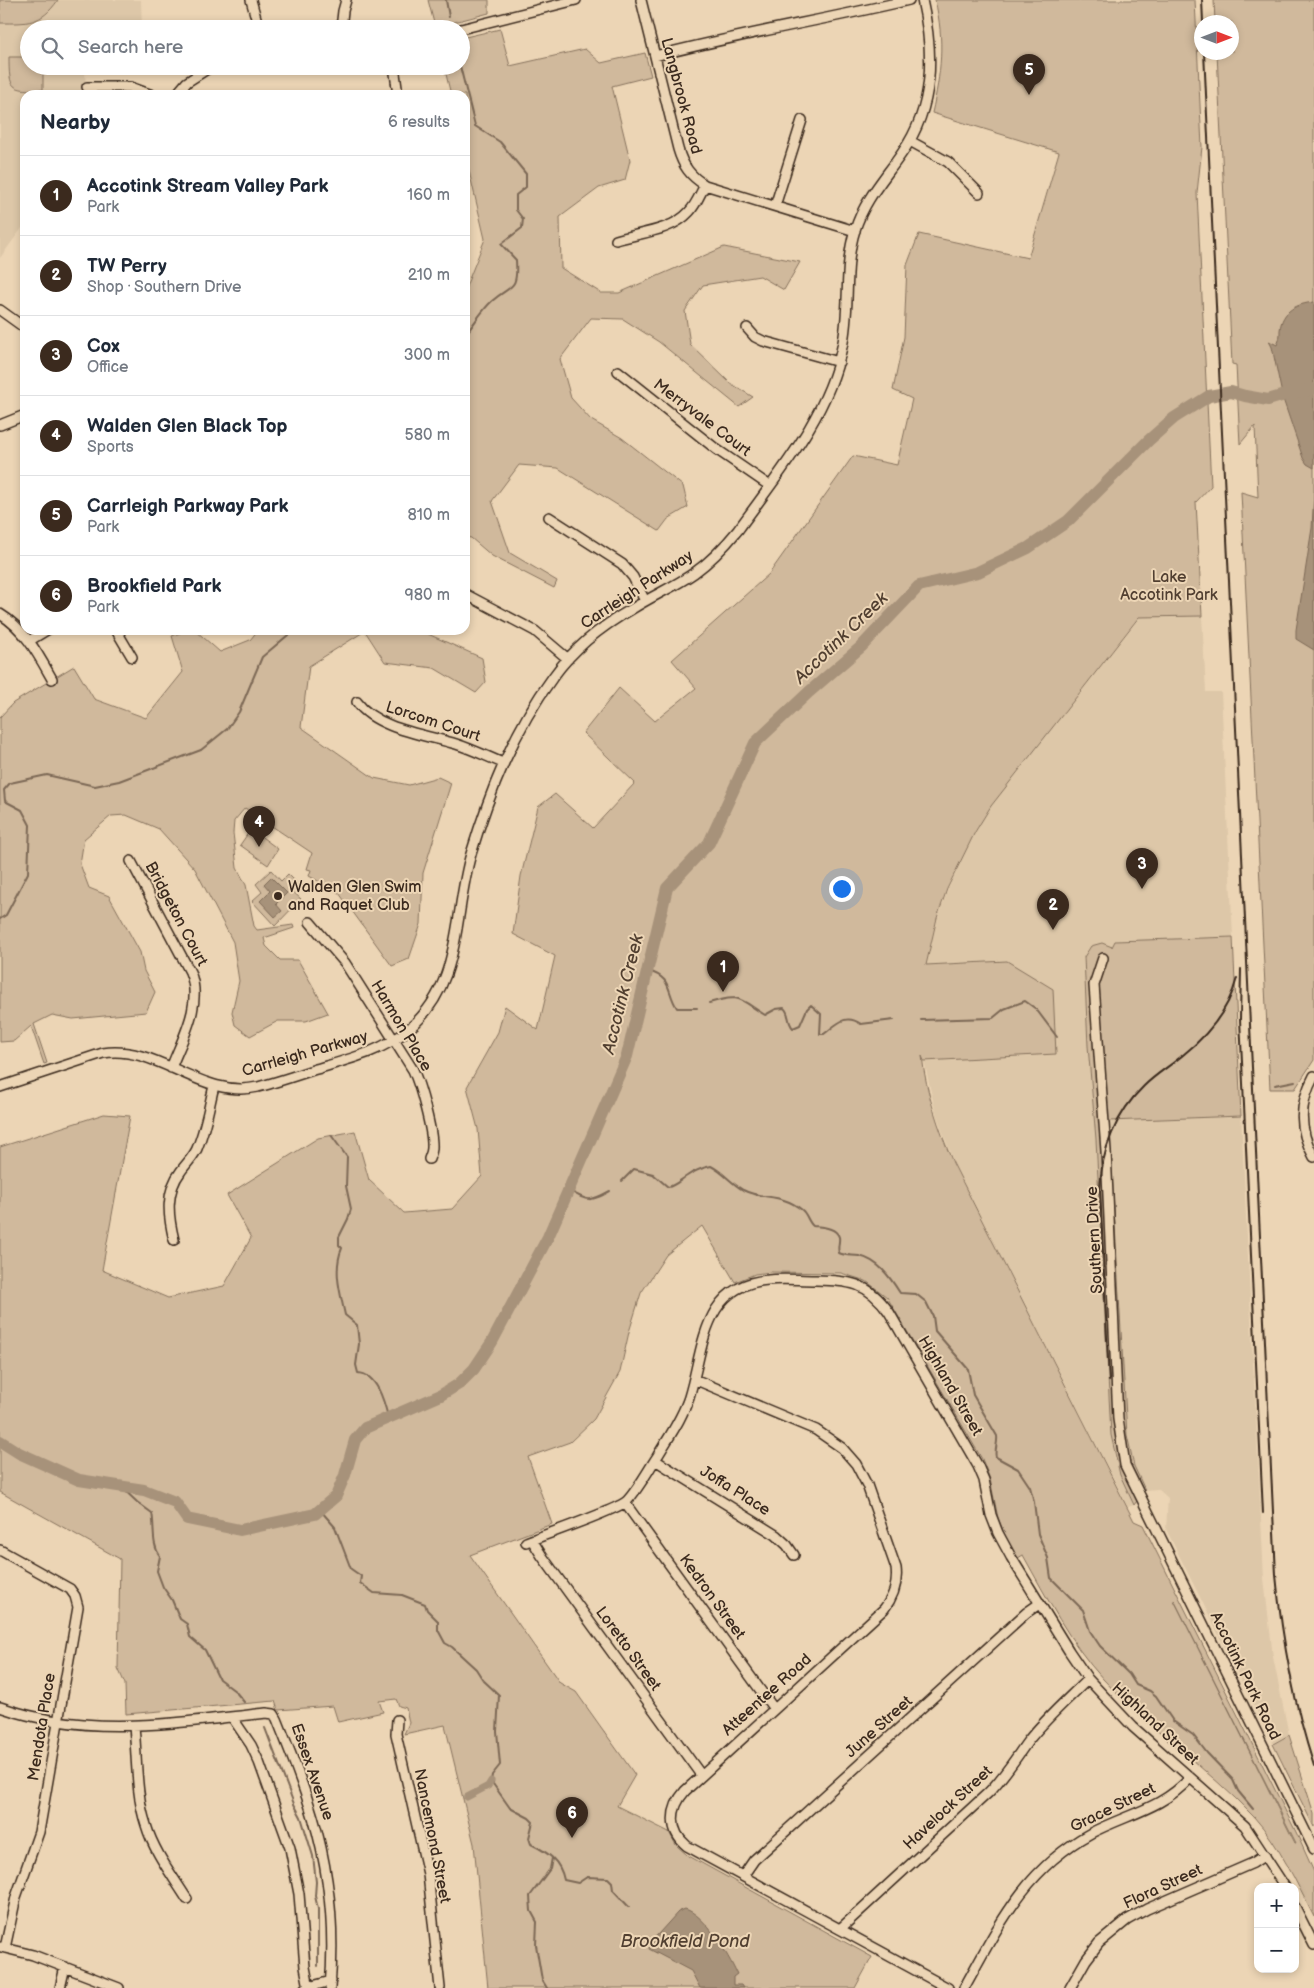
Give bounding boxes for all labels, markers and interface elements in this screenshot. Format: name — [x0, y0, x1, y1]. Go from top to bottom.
north arrow — [1194, 15, 1239, 60]
search box — [20, 20, 470, 75]
icon: search — [38, 34, 66, 62]
text: Search here — [78, 36, 183, 59]
street label: Langbrook Road — [656, 36, 706, 156]
pin: 5 — [1013, 54, 1045, 95]
text: Nearby — [40, 110, 110, 135]
text: 6 results — [388, 113, 450, 132]
text: Accotink Stream Valley Park — [87, 175, 328, 198]
text: 1 — [53, 186, 59, 205]
text: 160 m — [407, 186, 450, 205]
text: Park — [87, 198, 119, 217]
text: TW Perry — [87, 255, 167, 278]
text: 2 — [51, 266, 61, 285]
text: 210 m — [408, 266, 450, 285]
text: Shop · Southern Drive — [87, 278, 242, 297]
text: Cox — [87, 335, 120, 358]
text: 3 — [51, 346, 61, 365]
text: 300 m — [404, 346, 450, 365]
text: Office — [87, 358, 129, 377]
street label: Merryvale Court — [650, 375, 754, 461]
text: Walden Glen Black Top — [87, 415, 287, 438]
text: 4 — [51, 426, 61, 445]
text: 580 m — [405, 426, 450, 445]
text: Sports — [87, 438, 134, 457]
text: Carrleigh Parkway Park — [87, 495, 289, 518]
text: 5 — [51, 506, 61, 525]
text: 810 m — [408, 506, 450, 525]
text: Park — [87, 518, 119, 537]
street label: Carrleigh Parkway — [577, 546, 697, 633]
park label: Lake Accotink Park — [1120, 568, 1218, 605]
text: Brookfield Park — [87, 575, 221, 598]
text: 6 — [51, 586, 61, 605]
text: 980 m — [404, 586, 450, 605]
water label: Accotink Creek — [789, 587, 893, 689]
text: Park — [87, 598, 119, 617]
street label: Lorcom Court — [383, 698, 483, 746]
pin: 4 — [243, 806, 275, 847]
pin: 3 — [1126, 848, 1158, 889]
street label: Bridgeton Court — [141, 859, 212, 969]
your location — [829, 876, 855, 902]
place label: Walden Glen Swim and Raquet Club — [288, 878, 422, 915]
pin: 2 — [1037, 889, 1069, 930]
marker: Walden Glen Swim and Raquet Club — [272, 890, 284, 902]
water label: Accotink Creek — [598, 931, 648, 1057]
pin: 1 — [707, 951, 739, 992]
street label: Harmon Place — [366, 977, 436, 1075]
street label: Carrleigh Parkway — [240, 1027, 371, 1081]
street label: Southern Drive — [1083, 1185, 1107, 1294]
street label: Highland Street — [914, 1333, 986, 1439]
street label: Joffa Place — [696, 1462, 774, 1520]
street label: Kedron Street — [675, 1551, 749, 1643]
street label: Loretto Street — [591, 1603, 665, 1695]
street label: Accotink Park Road — [1206, 1609, 1284, 1743]
street label: Atteentee Road — [718, 1650, 816, 1740]
street label: Mendota Place — [24, 1671, 60, 1782]
street label: Highland Street — [1108, 1679, 1203, 1769]
street label: June Street — [842, 1692, 917, 1762]
street label: Essex Avenue — [287, 1721, 338, 1823]
street label: Havelock Street — [900, 1762, 996, 1854]
street label: Nancemond Street — [410, 1767, 454, 1905]
street label: Grace Street — [1067, 1779, 1159, 1837]
pin: 6 — [556, 1797, 588, 1838]
street label: Flora Street — [1121, 1860, 1205, 1913]
map controls — [1254, 1883, 1299, 1973]
button: + — [1254, 1883, 1299, 1928]
button: − — [1254, 1928, 1299, 1973]
water label: Brookfield Pond — [620, 1931, 750, 1952]

